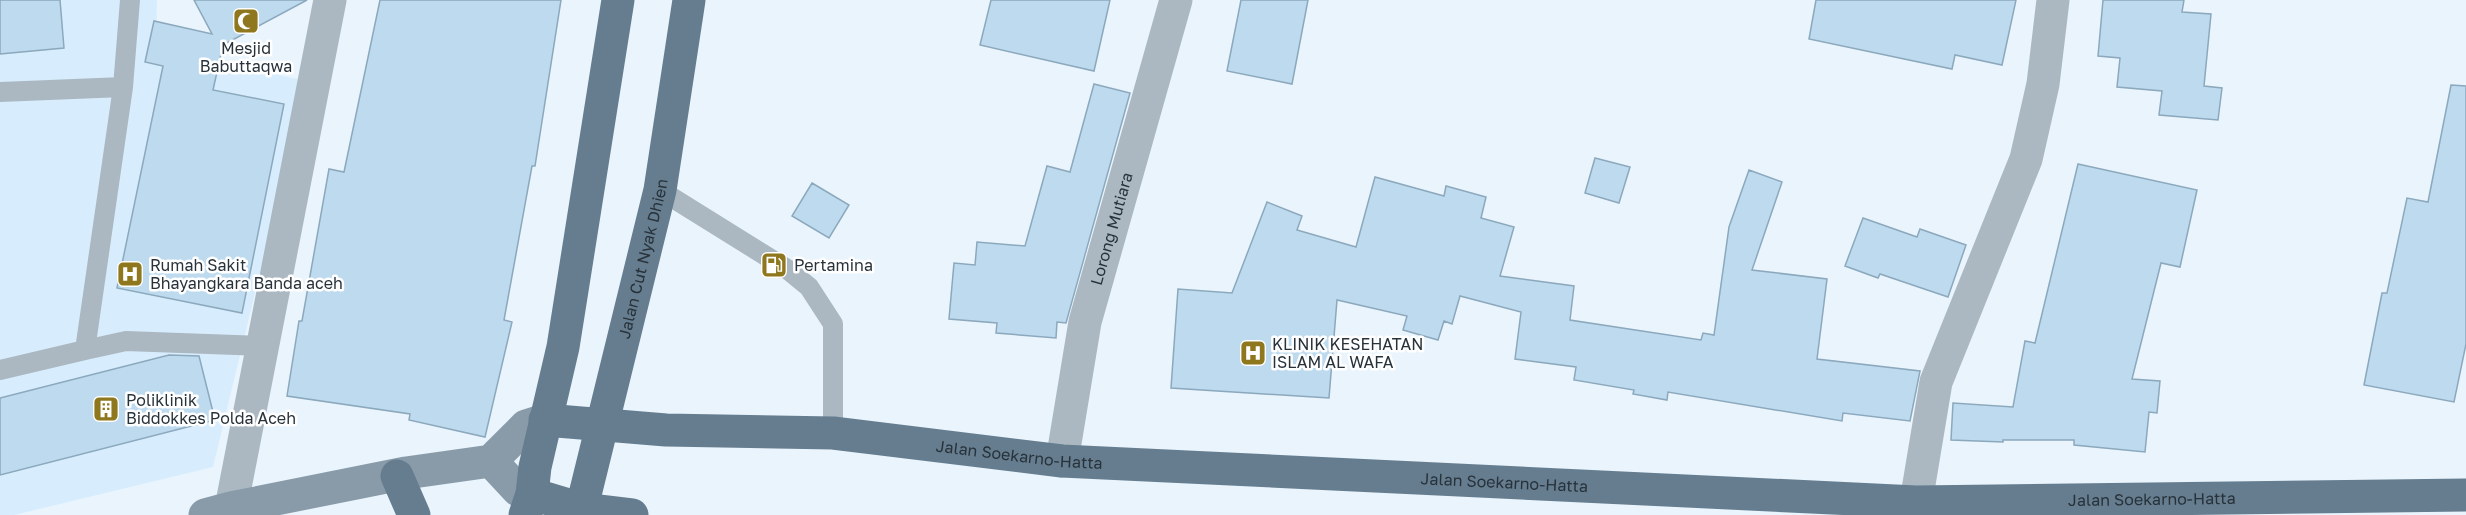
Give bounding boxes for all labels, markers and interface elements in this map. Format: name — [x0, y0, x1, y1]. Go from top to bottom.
mosque icon: Mesjid Babuttaqwa — [231, 6, 261, 36]
place label: Mesjid Babuttaqwa — [200, 38, 292, 76]
street label: Lorong Mutiara — [1086, 170, 1137, 287]
street label: Jalan Cut Nyak Dhien — [614, 177, 672, 341]
fuel station icon: Pertamina — [759, 250, 789, 280]
place label: Rumah Sakit Bhayangkara Banda aceh — [150, 255, 343, 293]
place label: Pertamina — [794, 255, 873, 275]
hospital icon: Rumah Sakit Bhayangkara Banda aceh — [115, 259, 145, 289]
place label: KLINIK KESEHATAN ISLAM AL WAFA — [1272, 334, 1423, 372]
hospital icon: KLINIK KESEHATAN ISLAM AL WAFA — [1238, 338, 1268, 368]
place label: Poliklinik Biddokkes Polda Aceh — [126, 390, 296, 428]
building icon: Poliklinik Biddokkes Polda Aceh — [91, 394, 121, 424]
street label: Jalan Soekarno-Hatta — [935, 436, 1103, 473]
street label: Jalan Soekarno-Hatta — [1420, 468, 1589, 496]
street label: Jalan Soekarno-Hatta — [2068, 488, 2236, 510]

